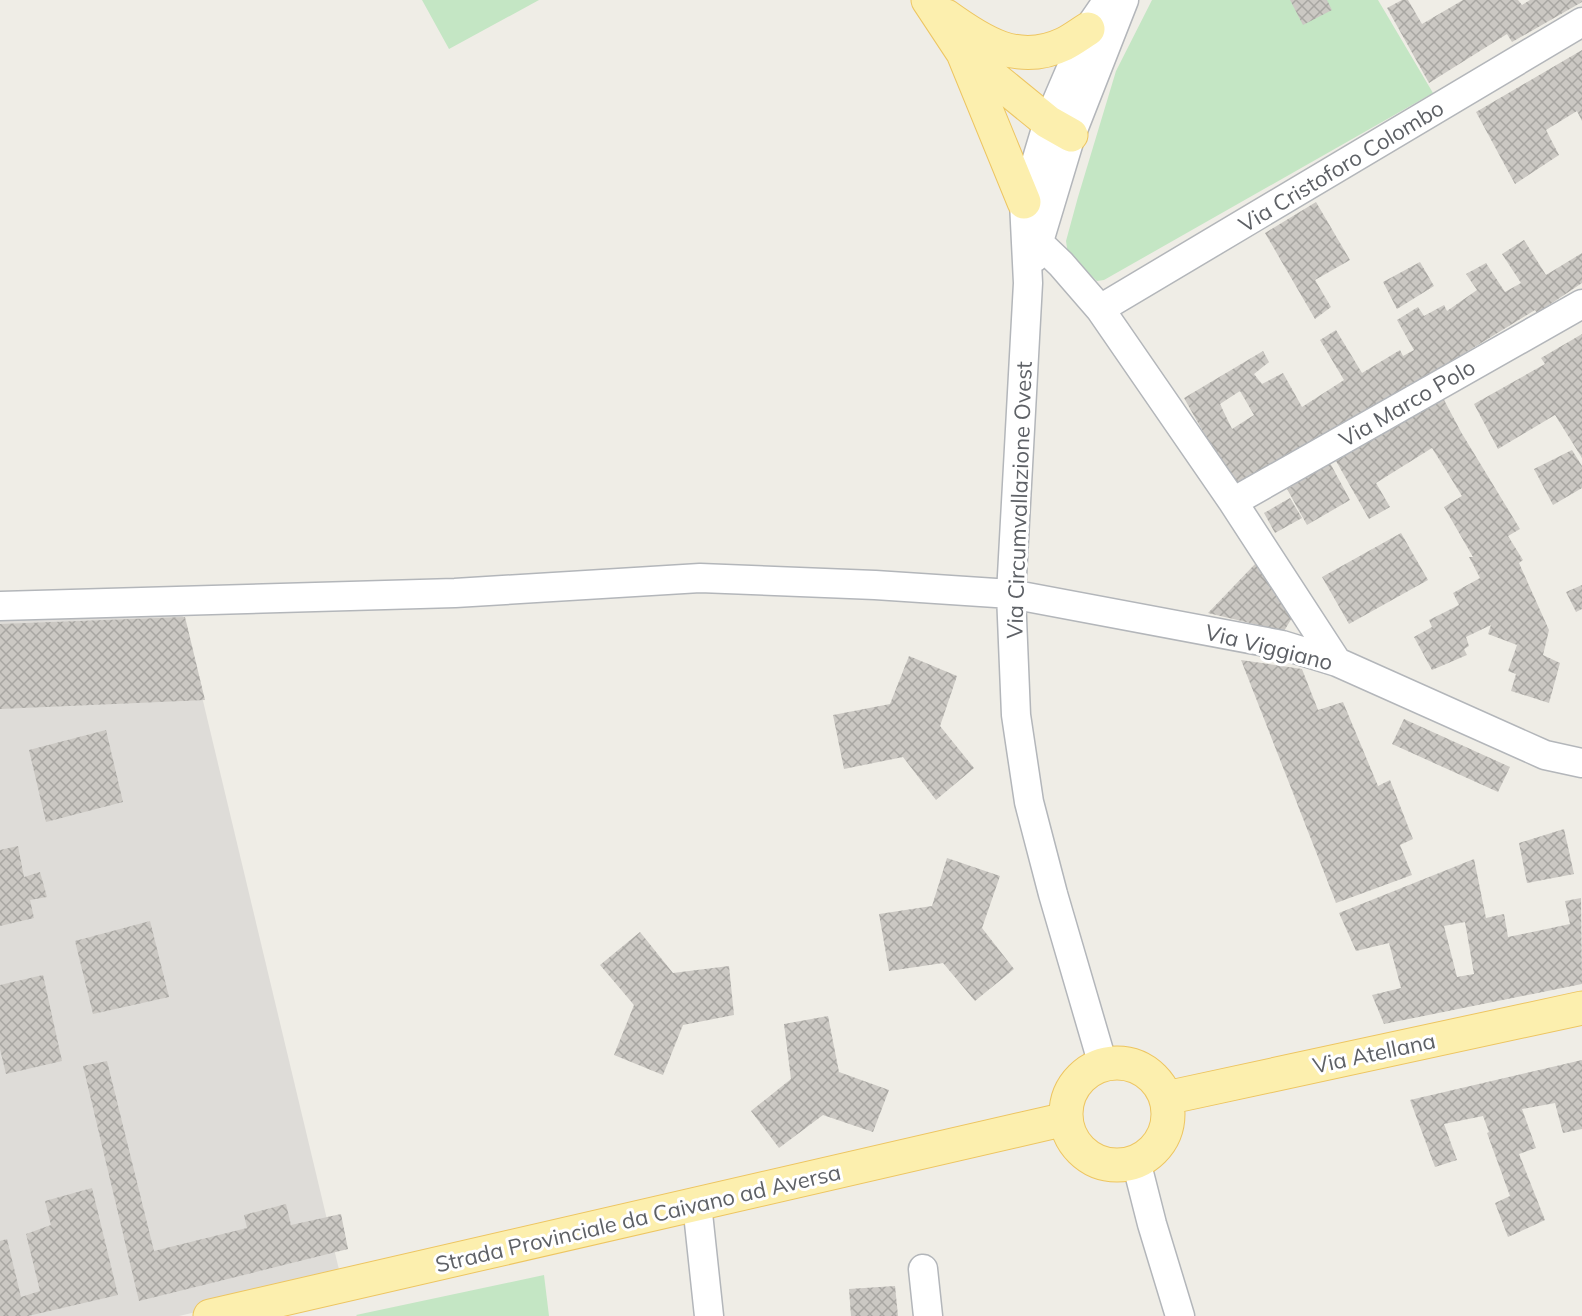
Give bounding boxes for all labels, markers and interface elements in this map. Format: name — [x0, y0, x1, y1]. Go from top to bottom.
street label: Via Cristoforo Colombo — [1233, 94, 1449, 238]
street label: Via Marco Polo — [1334, 353, 1480, 453]
street label: Via Circumvallazione Ovest — [1000, 361, 1038, 639]
street label: Via Viggiano — [1202, 618, 1336, 676]
street label: Via Atellana — [1310, 1026, 1438, 1080]
street label: Strada Provinciale da Caivano ad Aversa — [432, 1158, 844, 1278]

